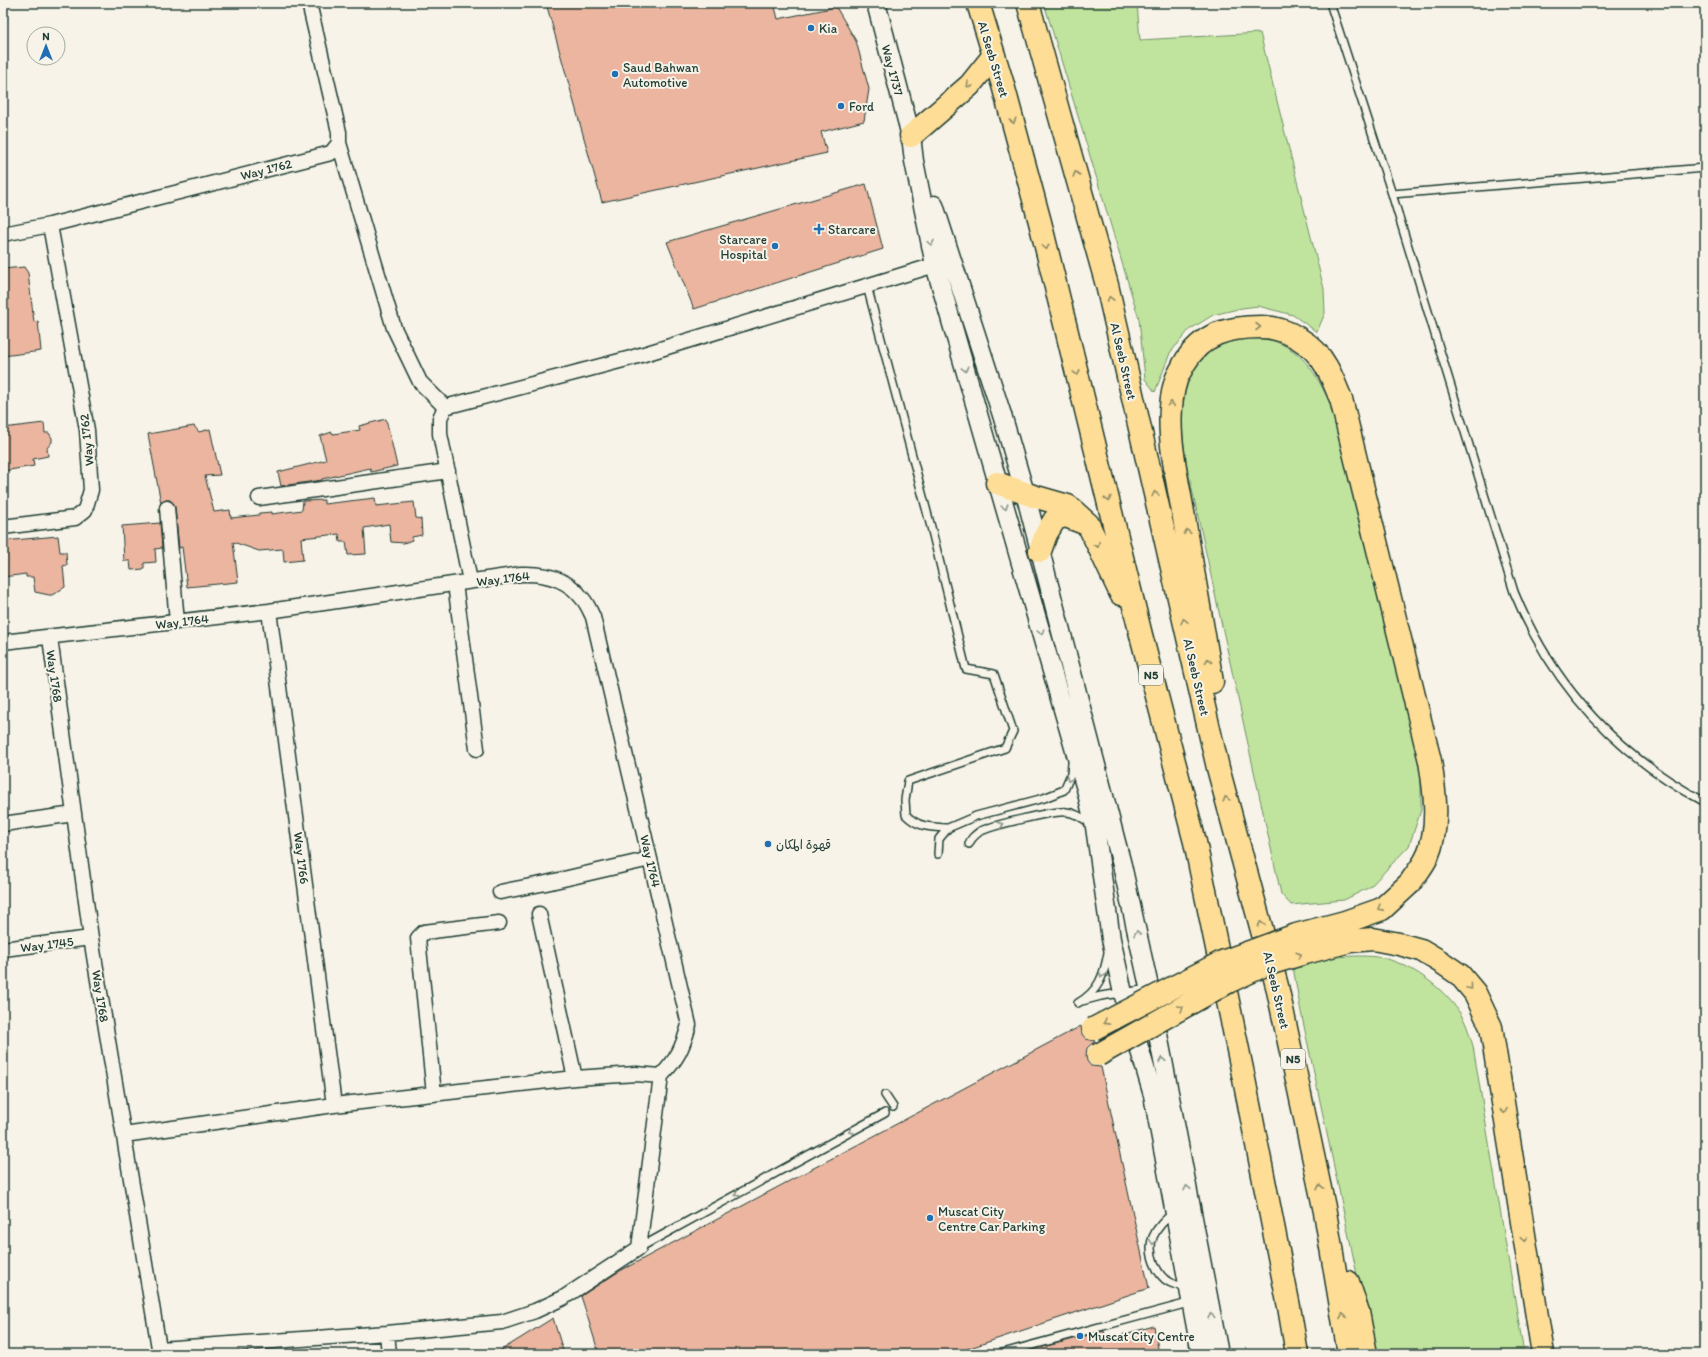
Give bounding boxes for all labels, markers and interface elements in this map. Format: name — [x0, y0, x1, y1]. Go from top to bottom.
street label: Al Seeb Street — [975, 19, 1012, 99]
place label: Kia — [819, 21, 838, 36]
marker: Kia — [806, 23, 816, 33]
north arrow — [26, 26, 66, 66]
text: N — [42, 30, 50, 43]
street label: Way 1737 — [878, 43, 907, 98]
place label: Saud Bahwan Automotive — [623, 60, 700, 90]
marker: Saud Bahwan Automotive — [610, 69, 620, 79]
one-way arrow — [966, 80, 974, 88]
place label: Ford — [849, 99, 874, 114]
marker: Ford — [836, 101, 846, 111]
one-way arrow — [1008, 118, 1016, 124]
street label: Way 1762 — [239, 156, 294, 183]
one-way arrow — [1072, 171, 1080, 177]
place label: Starcare — [828, 222, 876, 237]
marker: Starcare — [813, 223, 825, 235]
place label: Starcare Hospital — [719, 232, 767, 262]
one-way arrow — [926, 240, 935, 246]
marker: Starcare Hospital — [770, 241, 780, 251]
one-way arrow — [1041, 243, 1050, 250]
one-way arrow — [1107, 296, 1115, 303]
street label: Al Seeb Street — [1107, 321, 1140, 401]
one-way arrow — [1255, 323, 1261, 331]
one-way arrow — [960, 365, 969, 372]
one-way arrow — [1072, 369, 1081, 376]
one-way arrow — [1167, 401, 1176, 407]
street label: Way 1762 — [76, 413, 97, 467]
one-way arrow — [1151, 491, 1159, 498]
one-way arrow — [1103, 496, 1111, 502]
one-way arrow — [1000, 503, 1009, 510]
one-way arrow — [1183, 529, 1192, 535]
one-way arrow — [1093, 541, 1100, 548]
street label: Way 1764 — [476, 568, 531, 589]
street label: Way 1764 — [155, 611, 210, 632]
one-way arrow — [1180, 618, 1189, 625]
one-way arrow — [1036, 628, 1045, 635]
street label: Al Seeb Street — [1180, 637, 1213, 717]
street label: Way 1768 — [43, 649, 66, 703]
one-way arrow — [1205, 657, 1213, 664]
road number: N5 — [1139, 665, 1163, 685]
one-way arrow — [1065, 775, 1073, 782]
one-way arrow — [1222, 796, 1231, 803]
one-way arrow — [997, 821, 1004, 830]
street label: Way 1766 — [291, 831, 312, 885]
street label: Way 1764 — [637, 833, 664, 889]
place label: قهوة المكان — [776, 837, 831, 853]
marker: قهوة المكان — [763, 839, 773, 849]
one-way arrow — [1377, 904, 1384, 911]
one-way arrow — [1257, 921, 1265, 927]
one-way arrow — [1134, 930, 1142, 936]
street label: Way 1745 — [20, 934, 75, 955]
street label: Al Seeb Street — [1260, 950, 1293, 1030]
one-way arrow — [1295, 951, 1302, 959]
street label: Way 1768 — [89, 969, 112, 1023]
one-way arrow — [1099, 971, 1107, 979]
one-way arrow — [1465, 982, 1472, 990]
one-way arrow — [1177, 1006, 1184, 1013]
one-way arrow — [1103, 1017, 1111, 1025]
road number: N5 — [1281, 1049, 1305, 1069]
one-way arrow — [1159, 1057, 1167, 1063]
one-way arrow — [1499, 1108, 1508, 1114]
one-way arrow — [848, 1127, 855, 1134]
one-way arrow — [1317, 1184, 1325, 1191]
one-way arrow — [1183, 1185, 1191, 1191]
one-way arrow — [734, 1190, 741, 1197]
place label: Muscat City Centre Car Parking — [938, 1204, 1046, 1234]
marker: Muscat City Centre Car Parking — [925, 1213, 935, 1223]
one-way arrow — [1520, 1236, 1528, 1242]
one-way arrow — [1149, 1239, 1158, 1246]
one-way arrow — [1339, 1312, 1347, 1319]
one-way arrow — [1208, 1313, 1216, 1319]
place label: Muscat City Centre — [1088, 1329, 1195, 1344]
marker: Muscat City Centre — [1075, 1331, 1085, 1341]

